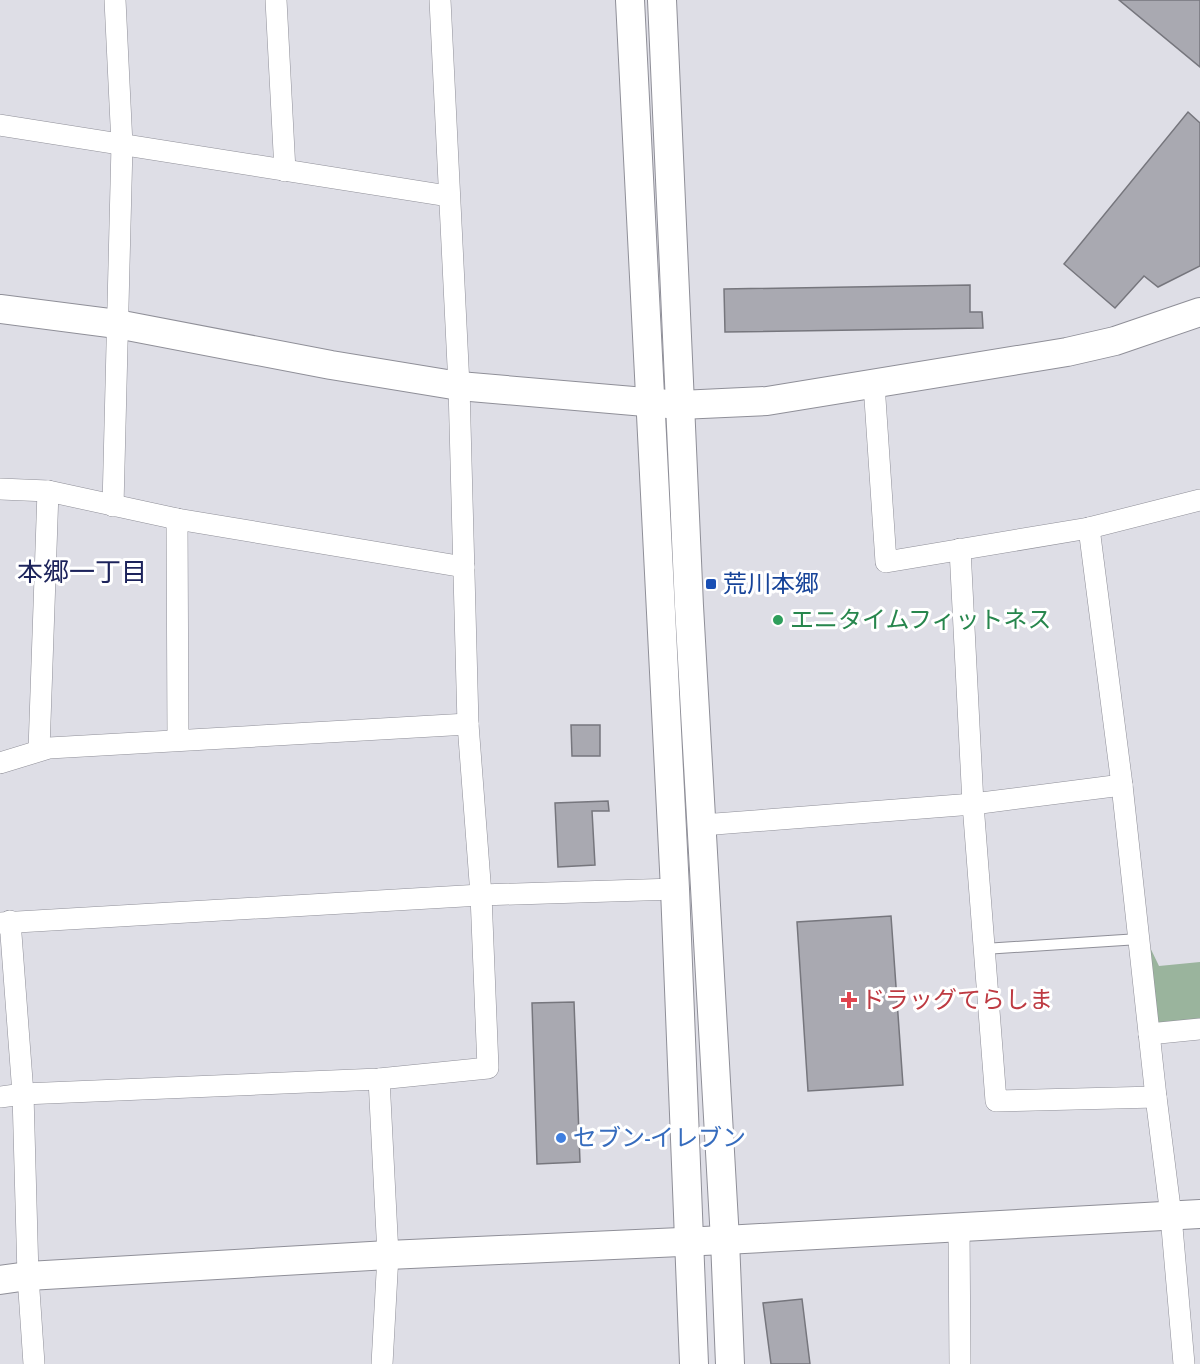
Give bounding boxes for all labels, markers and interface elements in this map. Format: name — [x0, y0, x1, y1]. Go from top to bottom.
district label: 本郷一丁目 — [17, 553, 147, 591]
place label: 荒川本郷 — [723, 566, 819, 601]
marker: 荒川本郷 — [704, 577, 718, 591]
place label: エニタイムフィットネス — [790, 602, 1052, 637]
marker: エニタイムフィットネス — [771, 613, 785, 627]
place label: ドラッグてらしま — [861, 982, 1053, 1017]
marker: ドラッグてらしま — [842, 993, 856, 1007]
place label: セブン-イレブン — [573, 1120, 746, 1155]
marker: セブン-イレブン — [554, 1131, 568, 1145]

